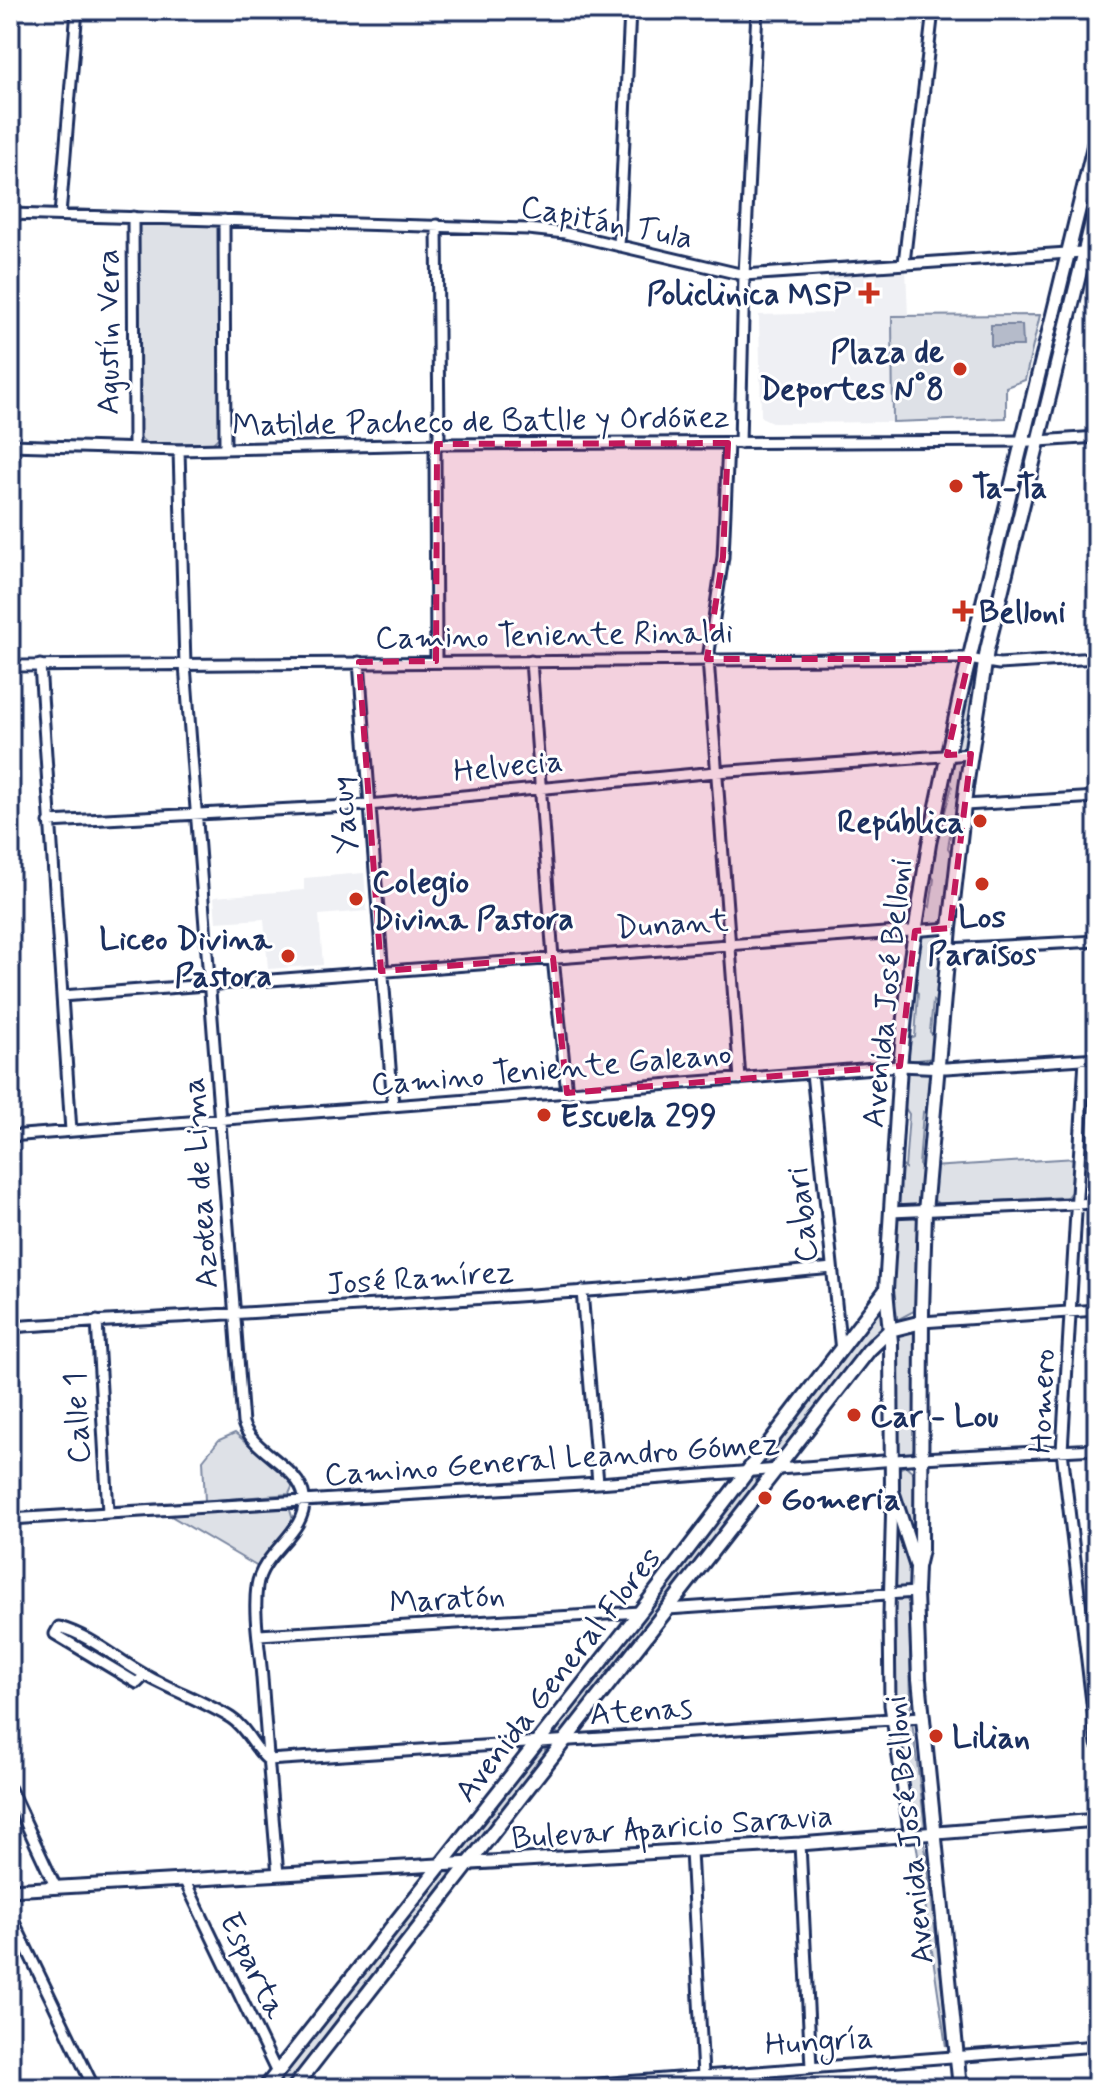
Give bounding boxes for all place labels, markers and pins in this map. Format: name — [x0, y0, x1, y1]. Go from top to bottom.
place label: Policlinica MSP — [646, 274, 852, 316]
marker: Policlinica MSP — [858, 282, 880, 304]
place label: Plaza de Deportes N°8 — [759, 332, 944, 411]
marker: Plaza de Deportes N°8 — [951, 360, 969, 378]
place label: Ta-Ta — [972, 467, 1047, 509]
marker: Ta-Ta — [947, 477, 965, 495]
place label: Belloni — [979, 592, 1066, 634]
marker: Belloni — [954, 602, 972, 620]
place label: República — [837, 802, 964, 844]
marker: República — [971, 812, 989, 830]
place label: Colegio Divina Pastora — [372, 862, 574, 941]
marker: Los Paraisos — [973, 875, 991, 893]
marker: Colegio Divina Pastora — [347, 890, 365, 908]
place label: Los Paraisos — [928, 897, 1037, 976]
place label: Liceo Divina Pastora — [99, 919, 273, 998]
marker: Liceo Divina Pastora — [279, 947, 297, 965]
place label: Escuela 299 — [560, 1096, 717, 1138]
marker: Escuela 299 — [535, 1106, 553, 1124]
place label: Car - Lou — [870, 1396, 999, 1438]
marker: Car - Lou — [845, 1406, 863, 1424]
place label: Gomeria — [781, 1479, 901, 1521]
marker: Gomeria — [756, 1489, 774, 1507]
place label: Lilian — [952, 1717, 1030, 1759]
marker: Lilian — [927, 1727, 945, 1745]

